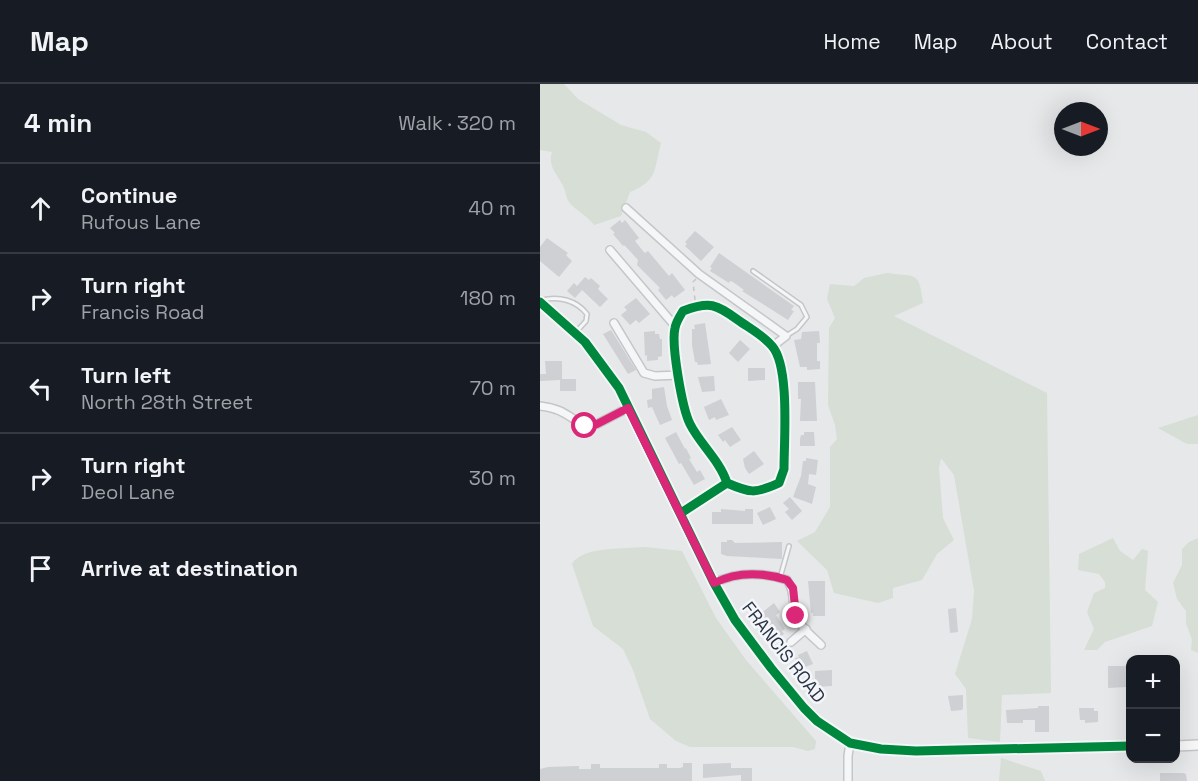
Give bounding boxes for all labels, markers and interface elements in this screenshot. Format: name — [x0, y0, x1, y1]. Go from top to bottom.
text: Map — [30, 23, 89, 59]
text: Home — [823, 28, 881, 55]
text: Map — [914, 28, 958, 55]
text: About — [991, 28, 1053, 55]
text: Contact — [1086, 28, 1168, 55]
north arrow — [1054, 102, 1108, 156]
text: 4 min — [24, 106, 92, 140]
text: Walk · 320 m — [398, 110, 516, 136]
text: Continue — [81, 181, 177, 209]
icon: ahead — [24, 192, 57, 225]
text: 40 m — [468, 195, 516, 221]
text: Rufous Lane — [81, 209, 201, 235]
text: Turn right — [81, 271, 186, 299]
icon: right — [24, 282, 57, 315]
text: 180 m — [460, 285, 516, 311]
text: Francis Road — [81, 299, 204, 325]
text: Turn left — [81, 361, 171, 389]
icon: left — [24, 372, 57, 405]
text: 70 m — [470, 375, 516, 401]
text: North 28th Street — [81, 389, 253, 415]
route start — [571, 412, 597, 438]
text: Turn right — [81, 451, 186, 479]
icon: right — [24, 462, 57, 495]
text: 30 m — [469, 465, 516, 491]
text: Deol Lane — [81, 479, 175, 505]
icon: arrive — [24, 552, 57, 585]
text: Arrive at destination — [81, 554, 298, 582]
street label: FRANCIS ROAD — [737, 597, 831, 707]
route end — [782, 602, 808, 628]
map controls — [1126, 655, 1180, 763]
button: + — [1126, 655, 1180, 709]
button: − — [1126, 709, 1180, 763]

